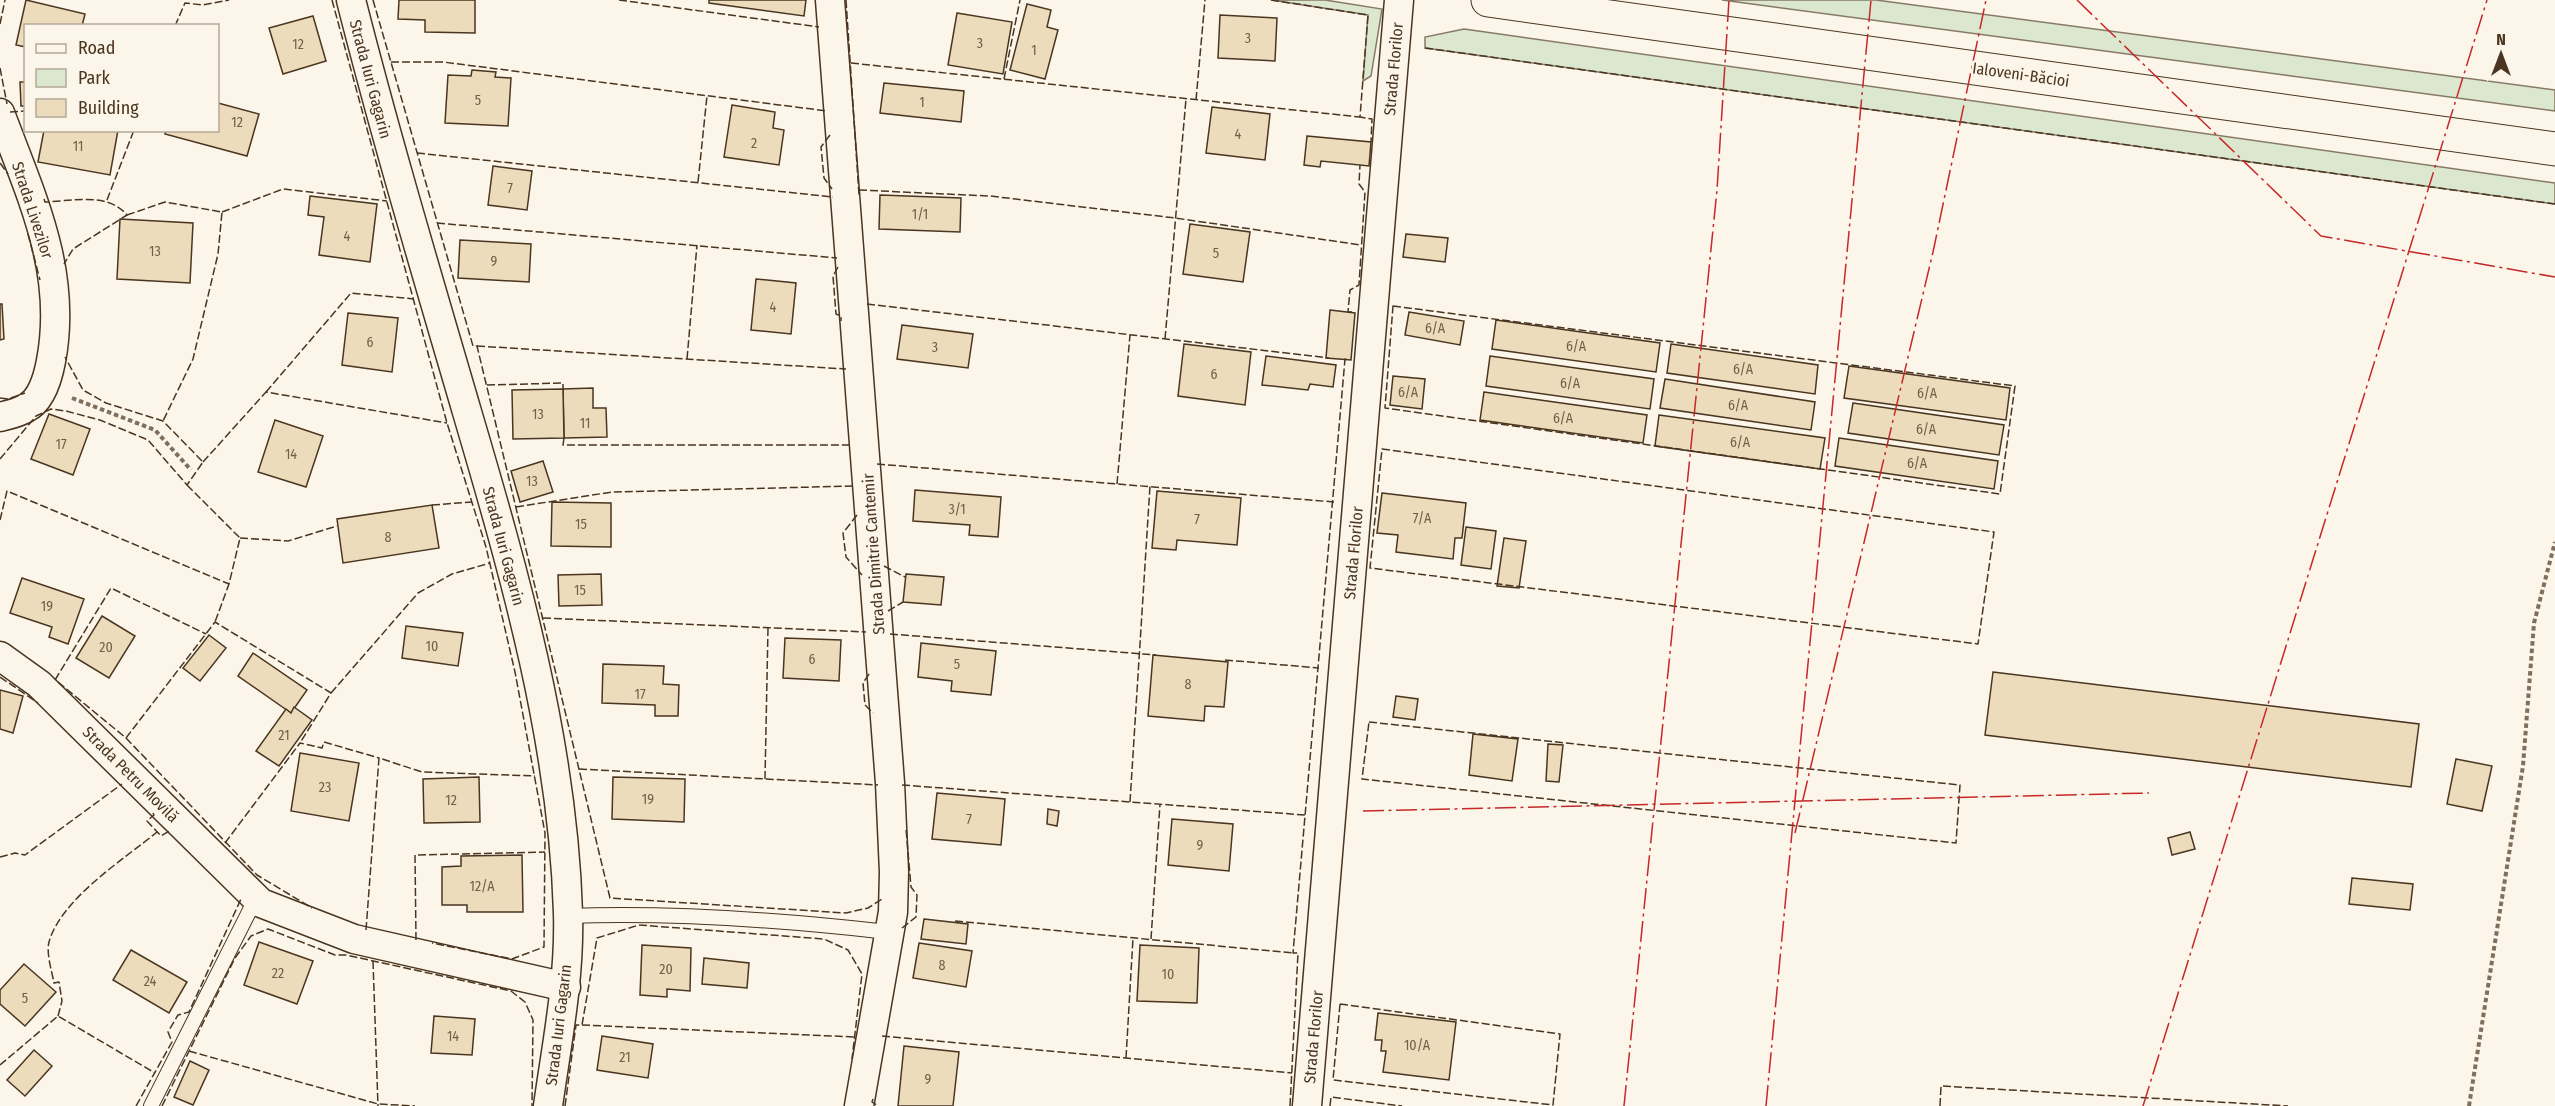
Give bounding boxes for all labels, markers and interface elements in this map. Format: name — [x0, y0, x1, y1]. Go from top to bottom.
street label: Strada Iuri Gagarin — [346, 18, 396, 141]
street label: Strada Florilor — [1380, 21, 1407, 116]
legend — [24, 24, 219, 132]
north arrow — [2471, 24, 2531, 84]
house number: 3 — [1245, 30, 1251, 47]
text: N — [2496, 30, 2506, 49]
house number: 3 — [977, 35, 983, 52]
house number: 12 — [292, 36, 304, 53]
text: Road — [78, 37, 115, 59]
house number: 1 — [1031, 42, 1037, 59]
street label: Ialoveni-Băcioi — [1971, 58, 2071, 91]
text: Park — [78, 67, 111, 89]
house number: 5 — [475, 92, 481, 109]
house number: 1 — [919, 94, 925, 111]
text: Building — [78, 97, 139, 119]
house number: 12 — [231, 114, 243, 131]
house number: 4 — [1235, 126, 1242, 143]
house number: 2 — [751, 135, 757, 152]
house number: 11 — [73, 138, 83, 155]
street label: Strada Livezilor — [8, 159, 57, 261]
house number: 7 — [507, 180, 513, 197]
house number: 1/1 — [912, 206, 928, 223]
house number: 4 — [344, 228, 351, 245]
house number: 13 — [149, 243, 161, 260]
house number: 5 — [1213, 245, 1219, 262]
house number: 9 — [491, 253, 498, 270]
house number: 4 — [770, 299, 777, 316]
house number: 6/A — [1425, 320, 1446, 337]
house number: 6 — [367, 334, 374, 351]
house number: 6/A — [1566, 338, 1587, 355]
house number: 3 — [932, 339, 938, 356]
house number: 6/A — [1733, 361, 1754, 378]
house number: 6 — [1211, 366, 1218, 383]
house number: 6/A — [1560, 375, 1581, 392]
house number: 6/A — [1398, 384, 1419, 401]
house number: 6/A — [1917, 385, 1938, 402]
house number: 6/A — [1728, 397, 1749, 414]
house number: 13 — [532, 406, 544, 423]
house number: 6/A — [1553, 410, 1574, 427]
house number: 11 — [580, 415, 590, 432]
house number: 6/A — [1916, 421, 1937, 438]
house number: 6/A — [1730, 434, 1751, 451]
house number: 17 — [55, 436, 67, 453]
house number: 14 — [285, 446, 297, 463]
house number: 6/A — [1907, 455, 1928, 472]
street label: Strada Dimitrie Cantemir — [858, 472, 889, 635]
house number: 13 — [526, 473, 538, 490]
street label: Strada Iuri Gagarin — [479, 485, 529, 608]
house number: 3/1 — [948, 501, 966, 518]
street label: Strada Florilor — [1340, 505, 1367, 600]
house number: 7/A — [1413, 510, 1432, 527]
house number: 7 — [1194, 511, 1200, 528]
house number: 15 — [575, 516, 587, 533]
house number: 8 — [385, 529, 392, 546]
house number: 15 — [574, 582, 586, 599]
house number: 19 — [41, 598, 53, 615]
house number: 10 — [426, 638, 438, 655]
house number: 20 — [99, 639, 113, 656]
house number: 6 — [809, 651, 816, 668]
house number: 5 — [954, 656, 960, 673]
house number: 8 — [1185, 676, 1192, 693]
house number: 17 — [634, 686, 646, 703]
street label: Strada Petru Movilă — [79, 722, 183, 826]
house number: 21 — [278, 727, 290, 744]
house number: 23 — [319, 779, 331, 796]
house number: 19 — [642, 791, 654, 808]
house number: 12 — [445, 792, 457, 809]
house number: 7 — [966, 811, 972, 828]
house number: 9 — [1197, 837, 1204, 854]
house number: 12/A — [469, 878, 495, 895]
house number: 8 — [939, 957, 946, 974]
house number: 20 — [659, 961, 673, 978]
street label: Strada Iuri Gagarin — [542, 963, 575, 1087]
house number: 22 — [272, 965, 284, 982]
house number: 10 — [1162, 966, 1174, 983]
house number: 24 — [144, 973, 157, 990]
street label: Strada Florilor — [1300, 989, 1327, 1084]
house number: 5 — [22, 990, 28, 1007]
house number: 14 — [447, 1028, 459, 1045]
house number: 10/A — [1404, 1037, 1431, 1054]
house number: 21 — [619, 1049, 631, 1066]
house number: 9 — [925, 1071, 932, 1088]

